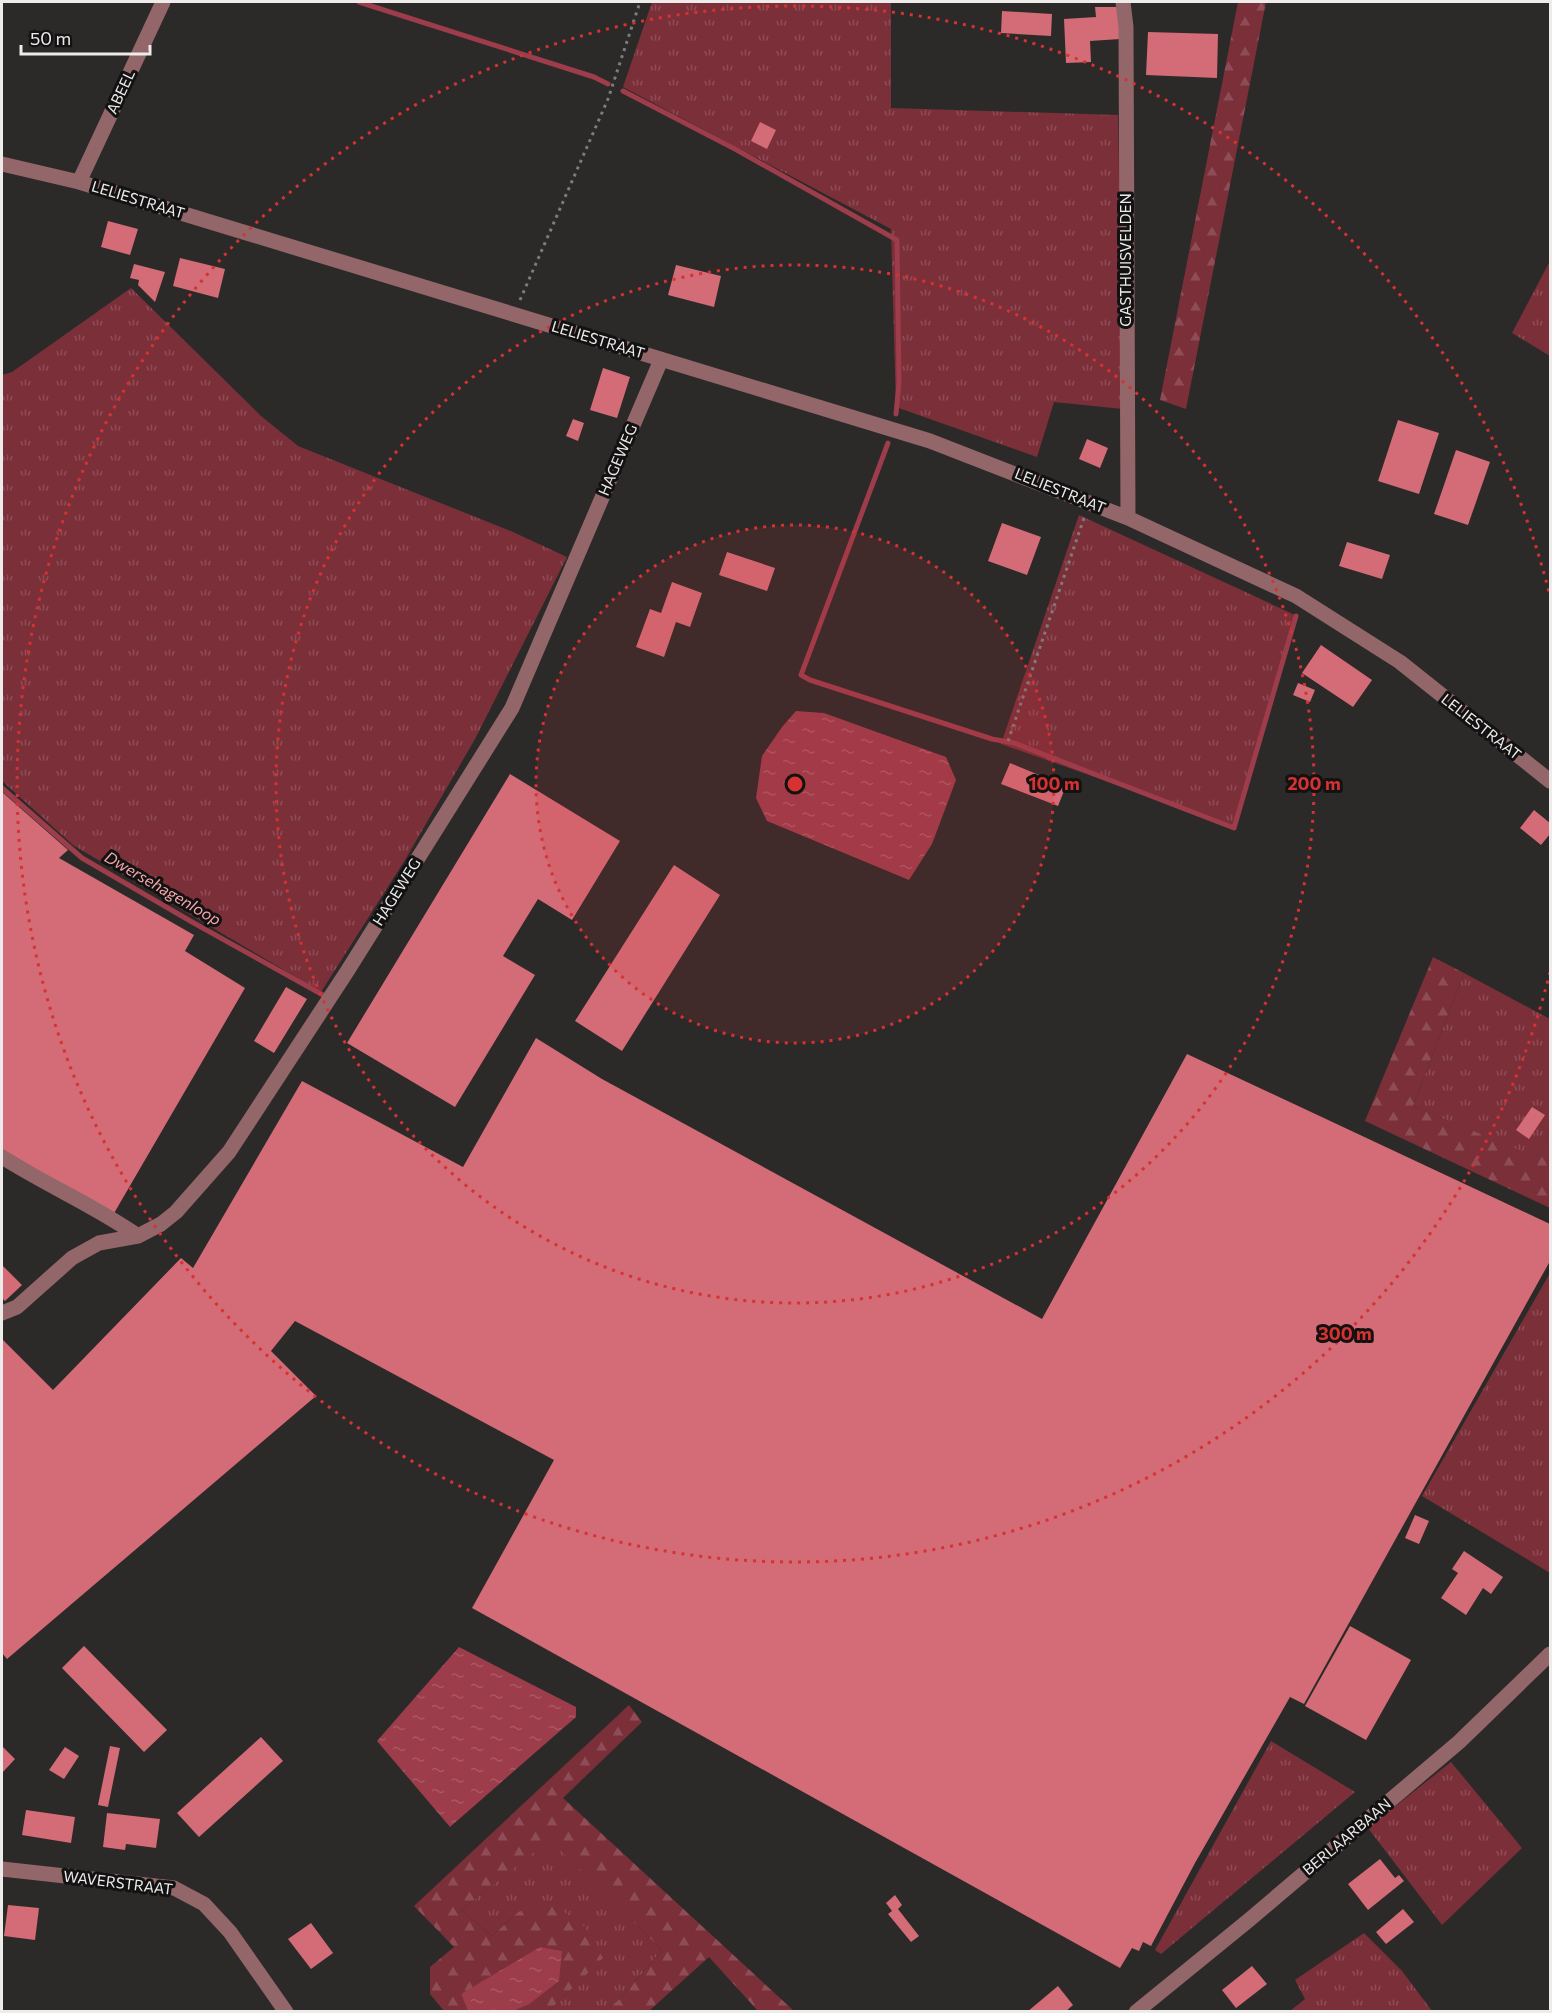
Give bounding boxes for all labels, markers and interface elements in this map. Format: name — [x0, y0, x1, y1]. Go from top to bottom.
scale bar — [21, 18, 150, 56]
text: 50 m — [30, 27, 71, 49]
street label: ABEEL — [102, 66, 138, 116]
street label: LELIESTRAAT — [90, 176, 187, 222]
street label: GASTHUISVELDEN — [1116, 193, 1134, 327]
street label: LELIESTRAAT — [550, 316, 647, 362]
street label: HAGEWEG — [594, 421, 640, 498]
street label: LELIESTRAAT — [1012, 464, 1109, 517]
street label: LELIESTRAAT — [1438, 689, 1525, 763]
text: 100 m — [1028, 772, 1080, 794]
text: 200 m — [1287, 772, 1341, 794]
centre of rings — [785, 774, 805, 794]
water label: Dwersehagenloop — [102, 847, 225, 929]
street label: HAGEWEG — [368, 854, 424, 929]
text: 300 m — [1318, 1322, 1372, 1344]
street label: BERLAARBAAN — [1299, 1794, 1394, 1878]
street label: WAVERSTRAAT — [62, 1866, 174, 1898]

